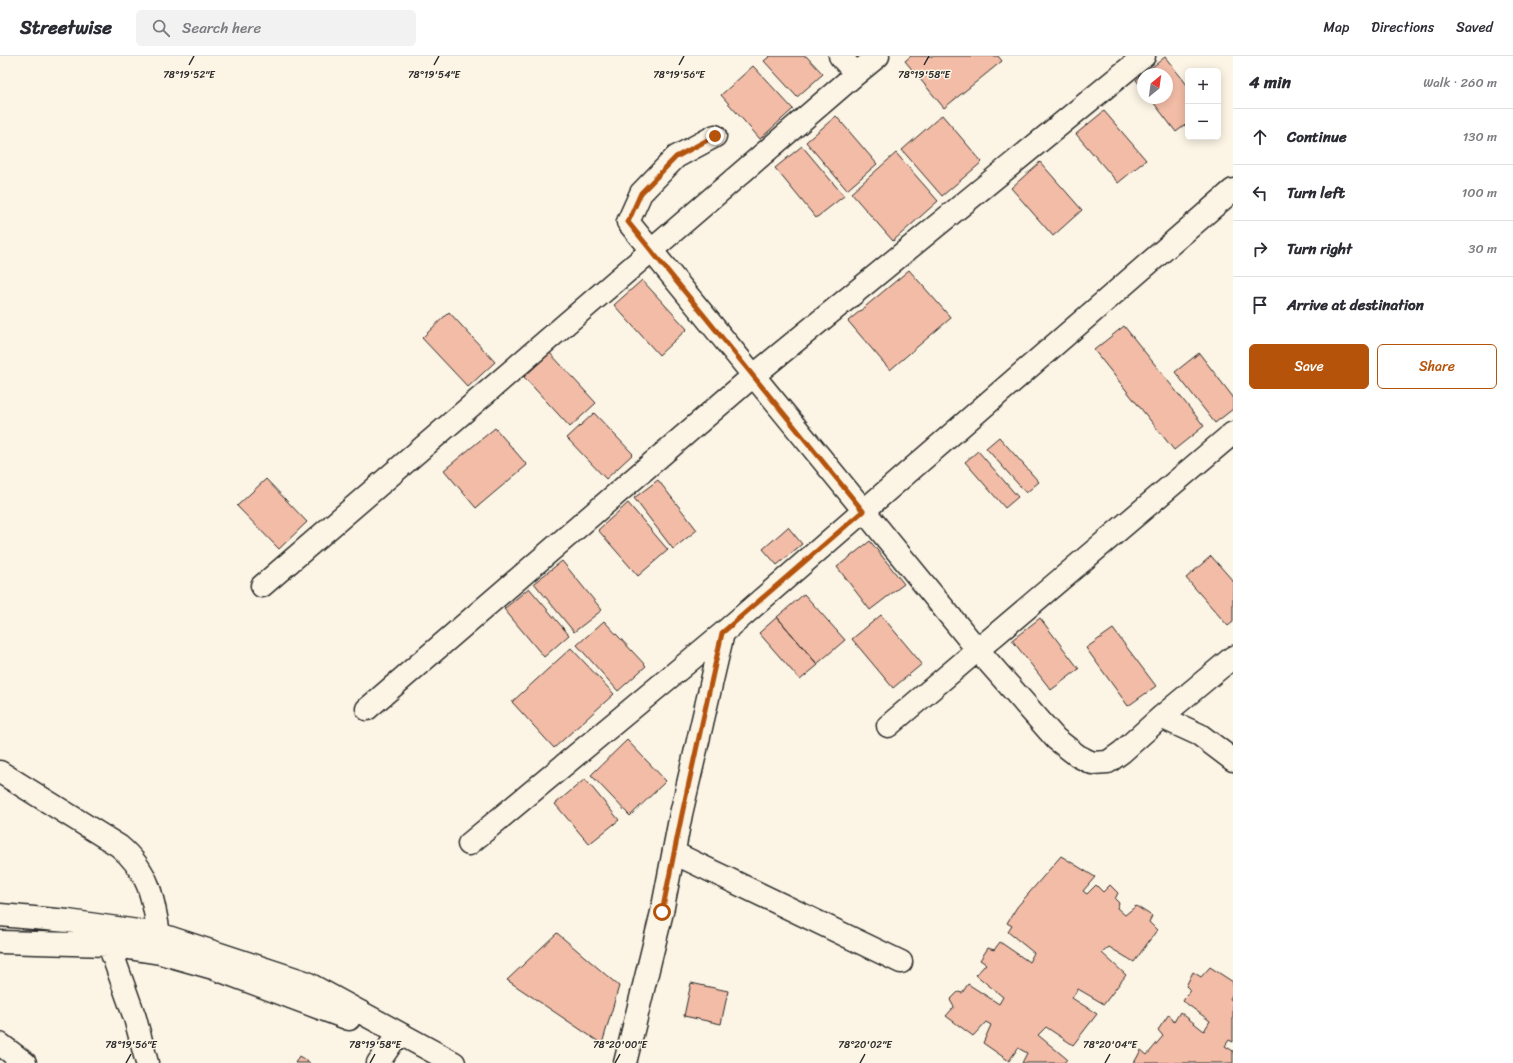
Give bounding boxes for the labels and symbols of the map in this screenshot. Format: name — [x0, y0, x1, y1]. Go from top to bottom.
text: 78°19'52"E — [163, 66, 216, 84]
text: 78°19'54"E — [408, 66, 462, 84]
text: 78°19'56"E — [653, 66, 706, 84]
text: 78°19'58"E — [898, 66, 951, 84]
north arrow — [1137, 68, 1173, 104]
route end — [706, 127, 724, 145]
route start — [653, 903, 671, 921]
text: 78°19'56"E — [105, 1036, 158, 1054]
text: 78°19'58"E — [349, 1036, 402, 1054]
text: 78°20'00"E — [593, 1036, 649, 1054]
text: 78°20'02"E — [838, 1036, 893, 1054]
text: 78°20'04"E — [1083, 1036, 1138, 1054]

